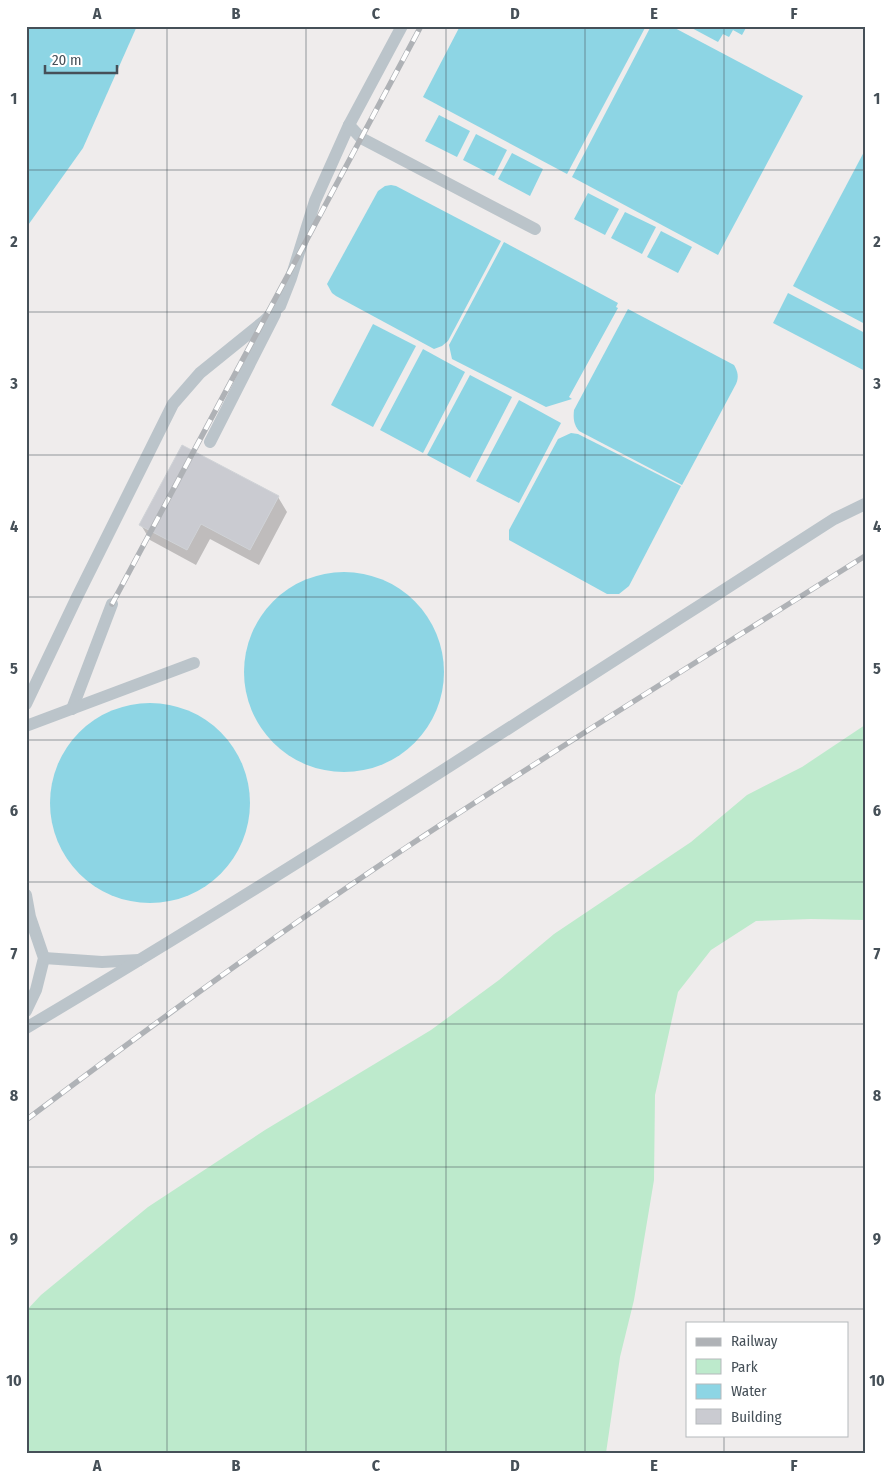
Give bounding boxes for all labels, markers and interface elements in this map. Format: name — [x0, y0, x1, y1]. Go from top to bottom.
text: A — [92, 4, 102, 23]
text: B — [232, 4, 241, 23]
text: C — [372, 4, 381, 23]
text: D — [510, 4, 520, 23]
text: E — [650, 4, 658, 23]
text: F — [790, 4, 798, 23]
scale bar — [45, 42, 118, 74]
text: 20 m — [52, 51, 82, 69]
text: 1 — [11, 89, 17, 108]
text: 1 — [874, 89, 880, 108]
text: 2 — [9, 232, 18, 251]
text: 2 — [872, 232, 881, 251]
text: 3 — [9, 374, 18, 393]
text: 3 — [872, 374, 881, 393]
text: 4 — [10, 517, 18, 536]
text: 4 — [873, 517, 881, 536]
text: 5 — [10, 659, 18, 678]
text: 5 — [873, 659, 881, 678]
text: 6 — [10, 801, 18, 820]
text: 6 — [873, 801, 881, 820]
text: 7 — [11, 944, 18, 963]
text: 7 — [874, 944, 881, 963]
text: 8 — [10, 1086, 19, 1105]
text: 8 — [873, 1086, 882, 1105]
text: 9 — [10, 1229, 18, 1248]
text: 9 — [873, 1229, 881, 1248]
legend — [686, 1322, 848, 1436]
text: Railway — [731, 1332, 778, 1350]
text: Park — [731, 1358, 758, 1376]
text: 10 — [6, 1371, 22, 1390]
text: 10 — [869, 1371, 885, 1390]
text: Water — [731, 1382, 767, 1400]
text: Building — [731, 1408, 782, 1426]
text: A — [92, 1456, 102, 1475]
text: B — [232, 1456, 241, 1475]
text: C — [372, 1456, 381, 1475]
text: D — [510, 1456, 520, 1475]
text: E — [650, 1456, 658, 1475]
text: F — [790, 1456, 798, 1475]

